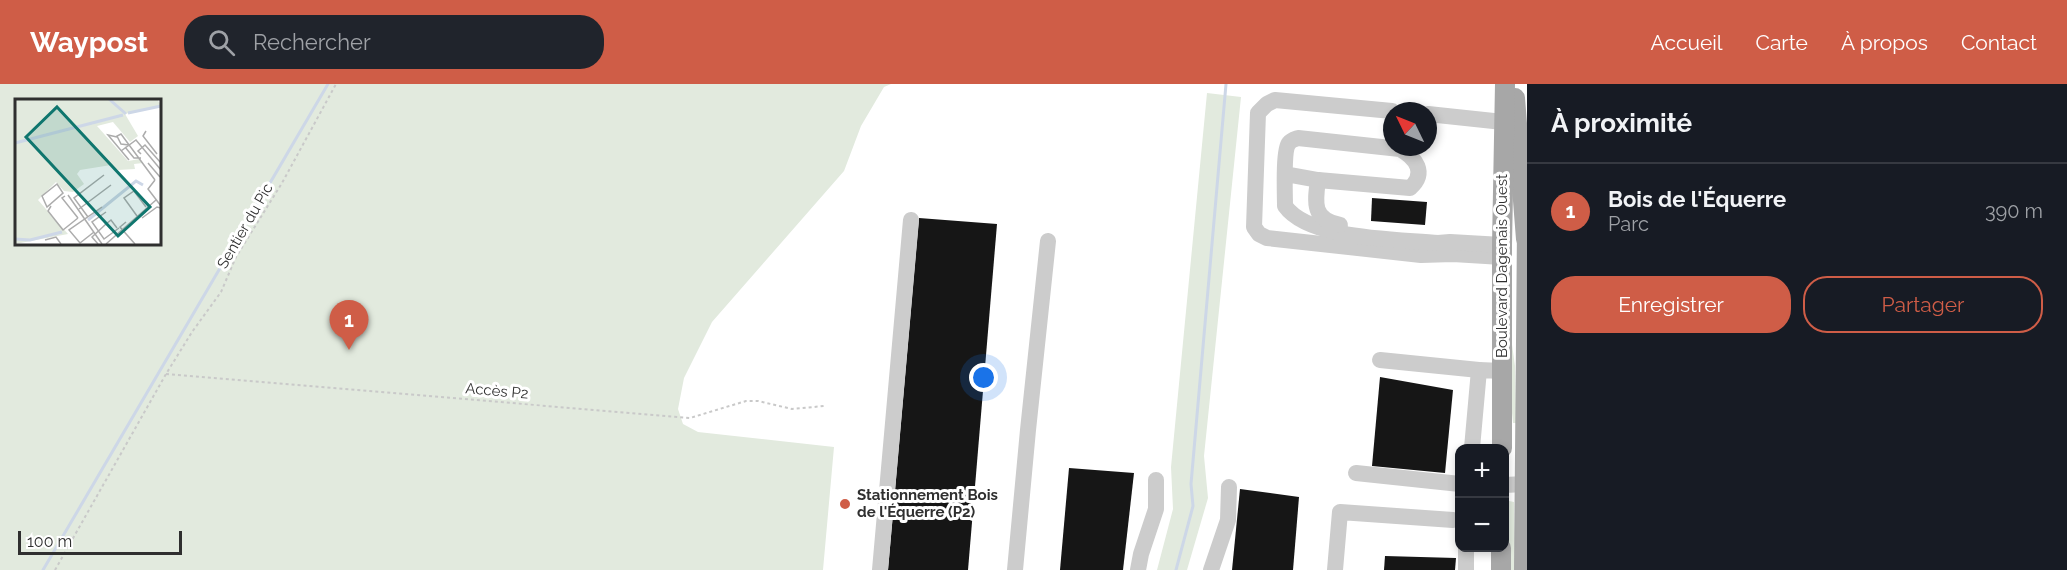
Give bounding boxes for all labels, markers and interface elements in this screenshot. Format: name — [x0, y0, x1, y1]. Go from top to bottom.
search box — [184, 15, 604, 69]
text: Waypost — [30, 26, 148, 59]
icon: search — [205, 26, 238, 59]
text: Rechercher — [253, 29, 371, 55]
text: Accueil — [1651, 30, 1723, 55]
text: Carte — [1756, 30, 1808, 55]
text: À propos — [1841, 30, 1928, 55]
text: Contact — [1961, 30, 2037, 55]
inset map — [15, 99, 160, 244]
north arrow — [1383, 102, 1437, 156]
text: À proximité — [1551, 108, 1692, 138]
street label: Boulevard Dagenais Ouest — [1493, 174, 1511, 358]
street label: Sentier du Pic — [213, 180, 277, 272]
text: Bois de l'Équerre — [1608, 186, 1786, 212]
text: 1 — [1566, 199, 1575, 223]
text: 390 m — [1985, 199, 2043, 223]
text: Parc — [1608, 212, 1649, 236]
button: Enregistrer — [1551, 276, 1791, 333]
button: Partager — [1803, 276, 2043, 333]
pin: 1 — [330, 300, 368, 350]
your location — [969, 363, 998, 392]
street label: Accès P2 — [465, 379, 529, 403]
map controls — [1455, 444, 1509, 552]
button: + — [1455, 444, 1509, 498]
place label: Stationnement Bois de l'Équerre (P2) — [857, 486, 998, 521]
marker: Stationnement Bois de l'Équerre (P2) — [838, 497, 852, 511]
button: − — [1455, 498, 1509, 552]
scale bar — [18, 528, 182, 556]
text: 100 m — [27, 532, 72, 551]

